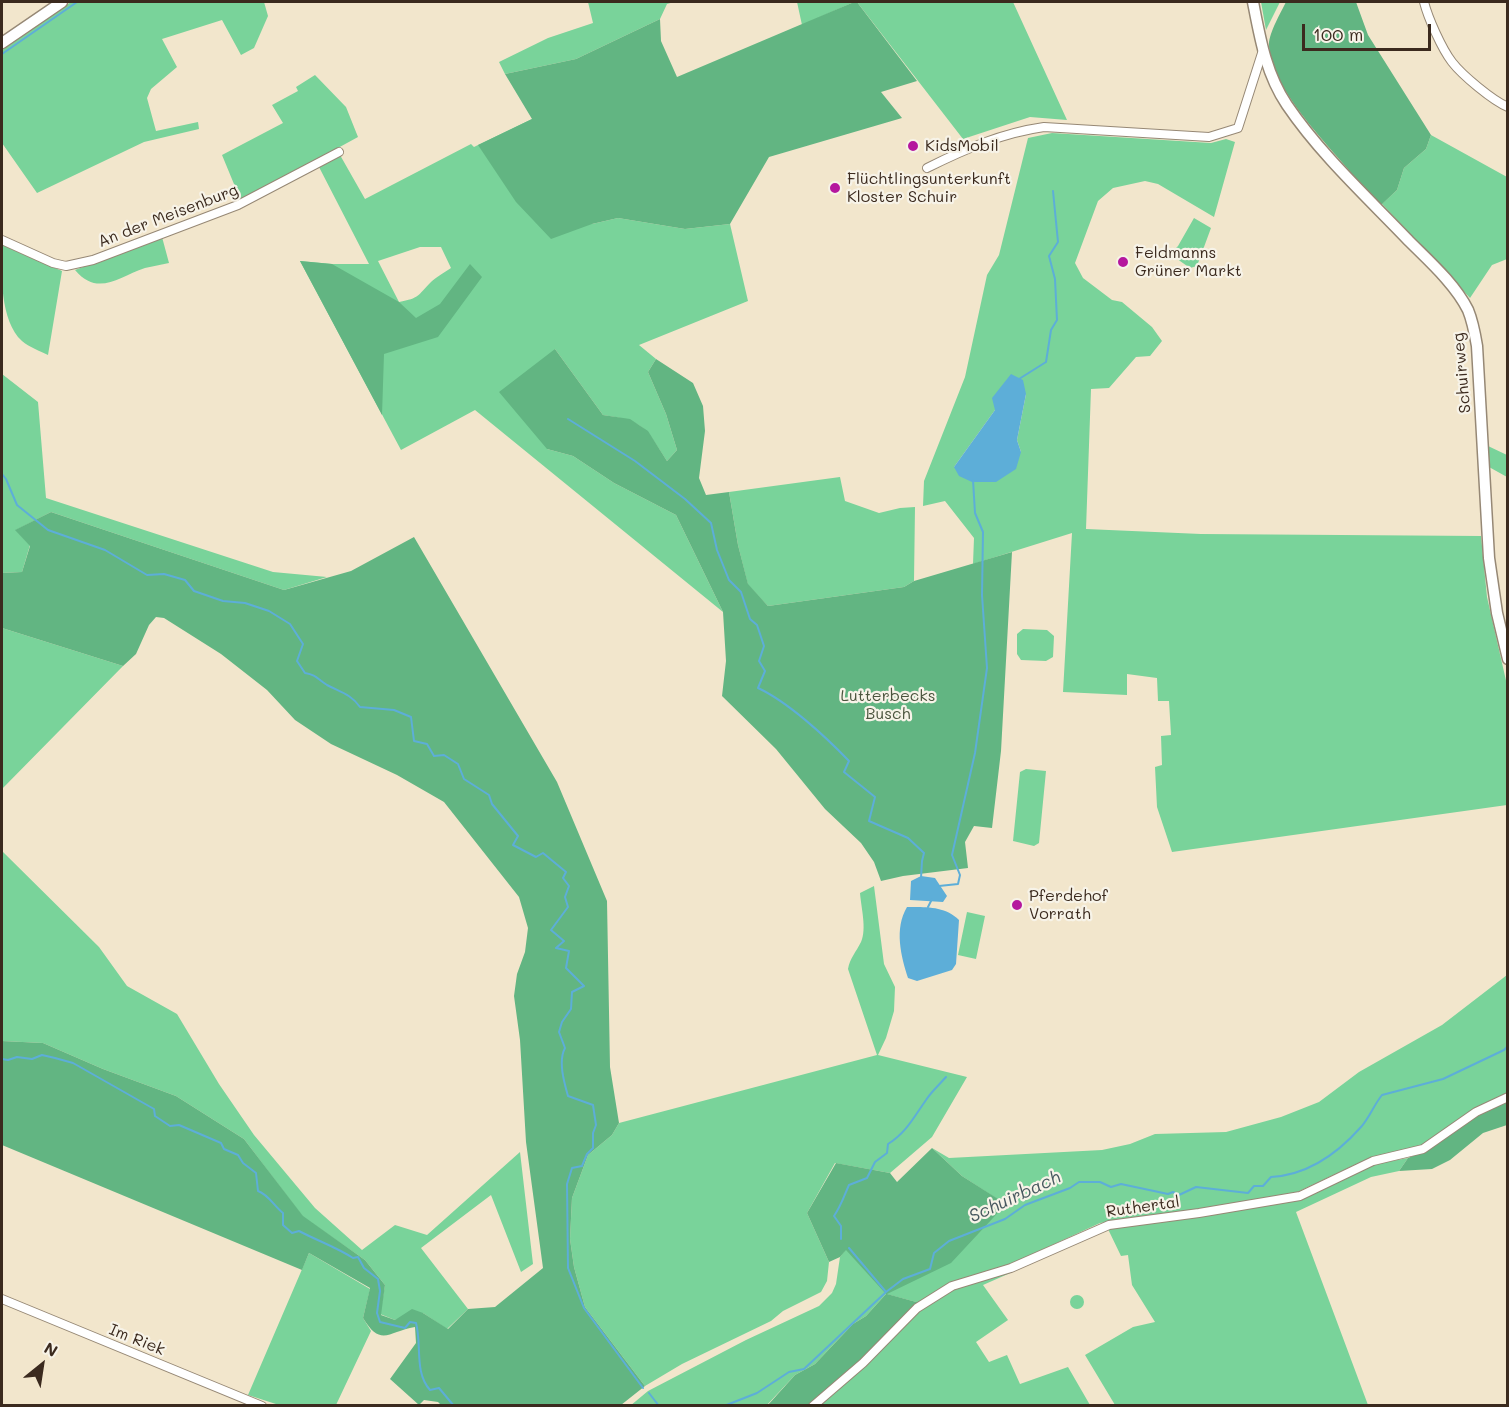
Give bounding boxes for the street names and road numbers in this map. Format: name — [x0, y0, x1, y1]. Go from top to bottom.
street label: An der Meisenburg — [95, 180, 241, 252]
street label: Schuirweg — [1449, 332, 1475, 414]
street label: Ruthertal — [1105, 1192, 1181, 1222]
street label: Im Riek — [106, 1320, 168, 1360]

